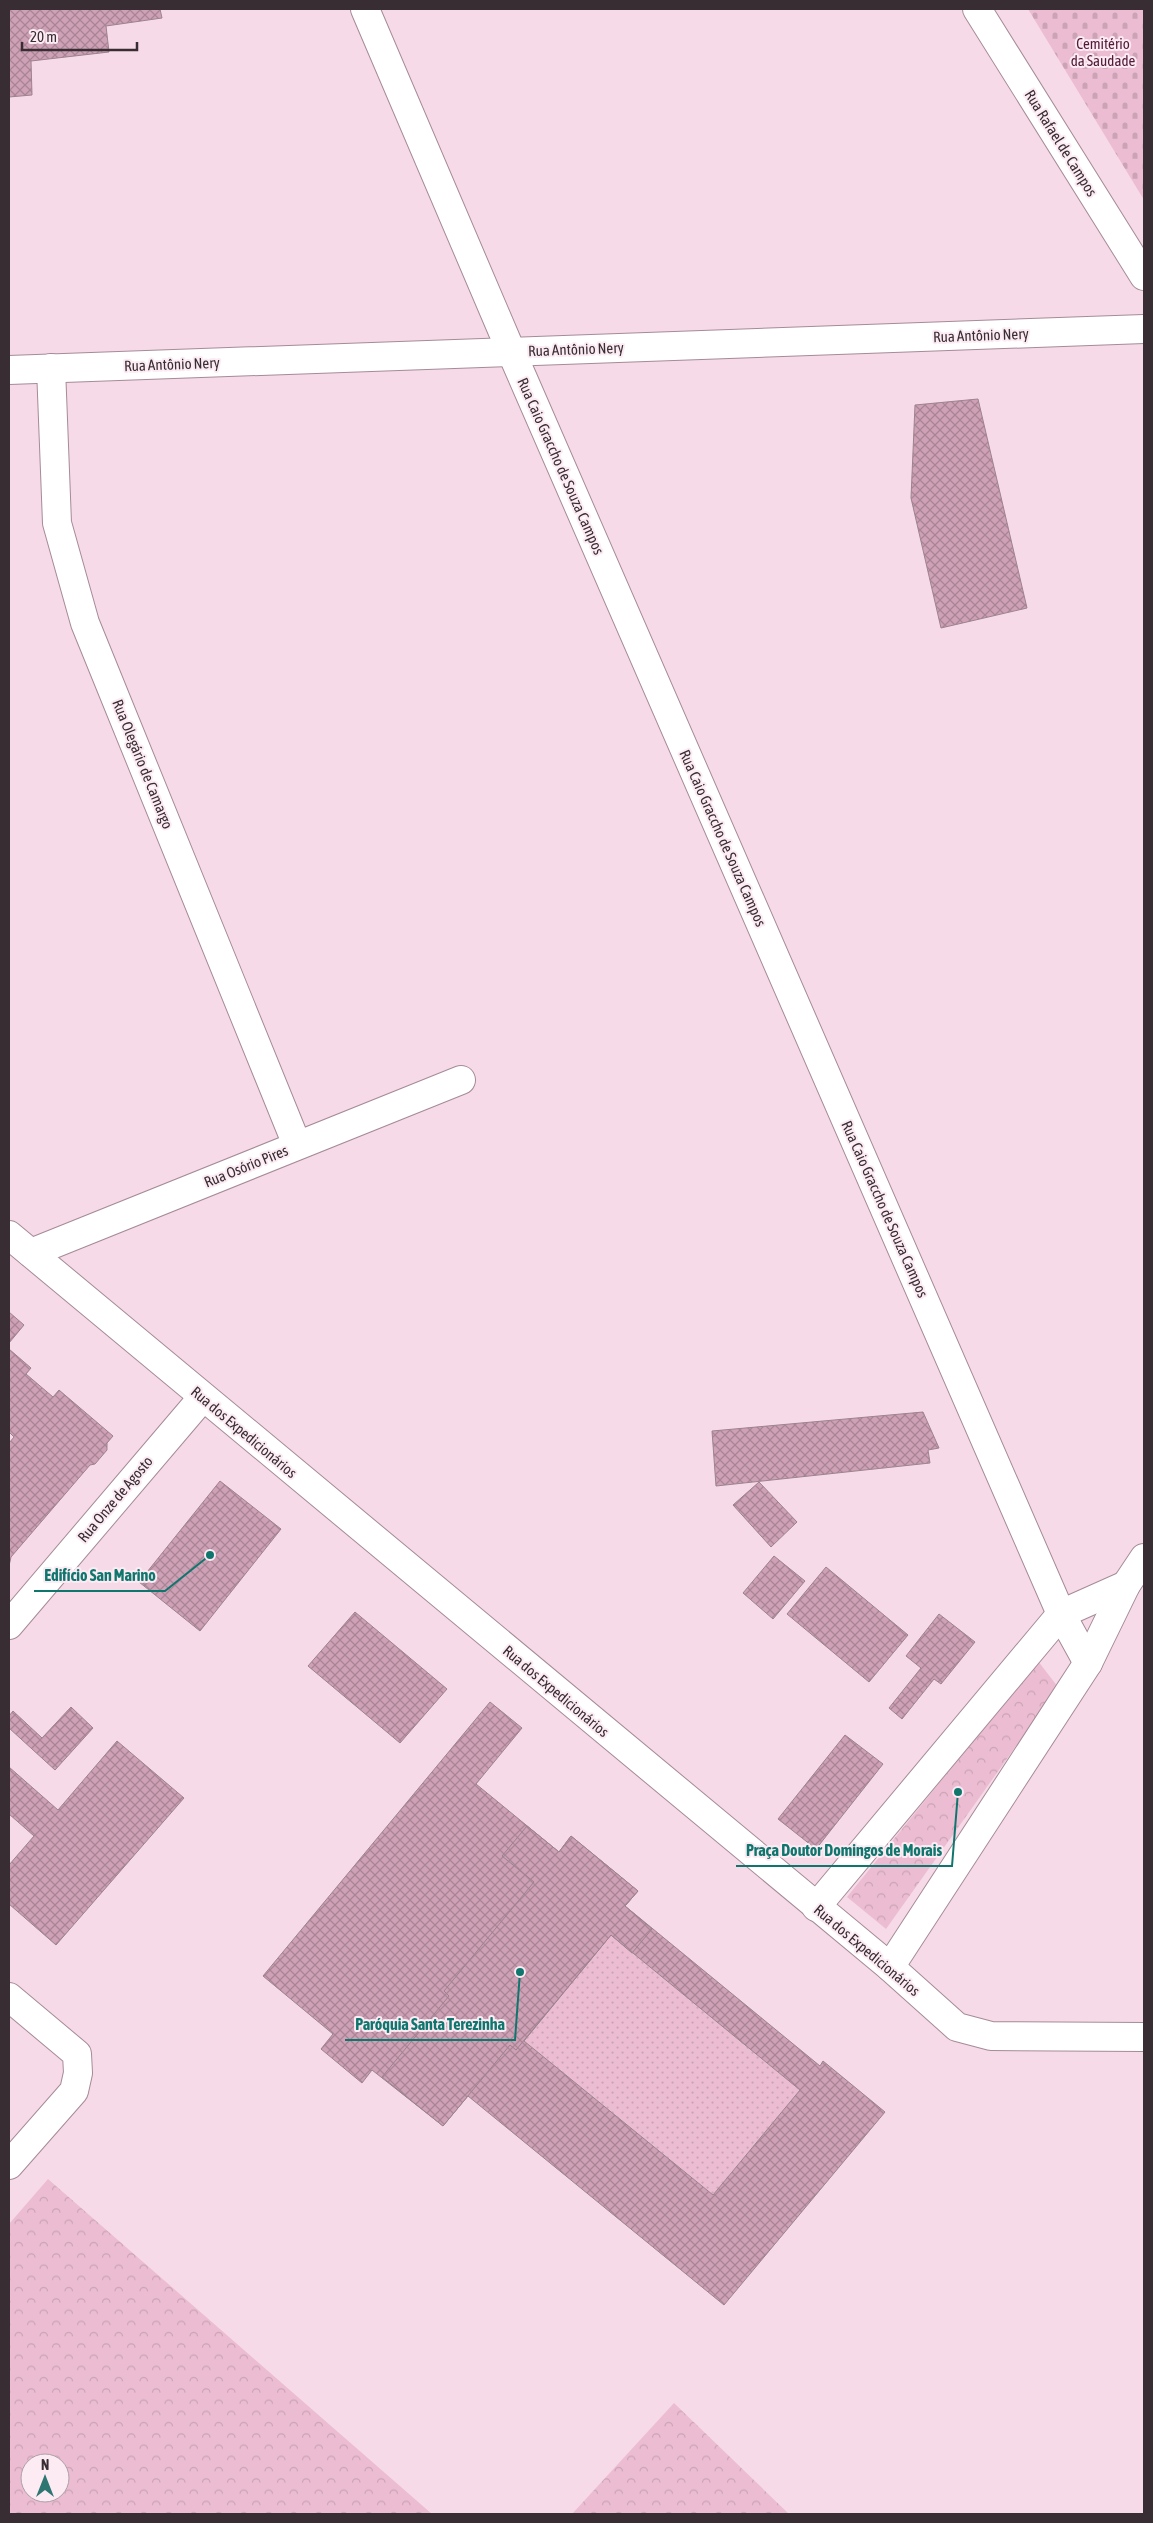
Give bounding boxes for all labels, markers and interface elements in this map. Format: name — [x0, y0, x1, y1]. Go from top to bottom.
scale bar — [22, 20, 138, 52]
text: 20 m — [30, 28, 57, 45]
park label: Cemitério da Saudade — [1071, 35, 1136, 69]
street label: Rua Rafael de Campos — [1021, 87, 1101, 199]
street label: Rua Antônio Nery — [933, 325, 1029, 345]
street label: Rua Antônio Nery — [528, 339, 624, 359]
street label: Rua Antônio Nery — [124, 354, 220, 374]
street label: Rua Caio Graccho de Souza Campos — [514, 375, 608, 557]
street label: Rua Olegário de Camargo — [109, 697, 177, 831]
street label: Rua Caio Graccho de Souza Campos — [676, 747, 770, 929]
street label: Rua Caio Graccho de Souza Campos — [838, 1118, 932, 1300]
street label: Rua Osório Pires — [202, 1141, 290, 1191]
street label: Rua dos Expedicionários — [188, 1383, 300, 1481]
street label: Rua Onze de Agosto — [74, 1453, 156, 1545]
callout: Edifício San Marino — [34, 1560, 165, 1591]
text: Edifício San Marino — [44, 1566, 156, 1584]
street label: Rua dos Expedicionários — [500, 1642, 612, 1740]
callout: Praça Doutor Domingos de Morais — [736, 1835, 952, 1866]
text: Praça Doutor Domingos de Morais — [746, 1841, 942, 1859]
street label: Rua dos Expedicionários — [811, 1901, 923, 1999]
callout: Paróquia Santa Terezinha — [345, 2009, 515, 2040]
text: Paróquia Santa Terezinha — [355, 2015, 505, 2033]
north arrow — [20, 2453, 70, 2503]
text: N — [41, 2457, 49, 2473]

